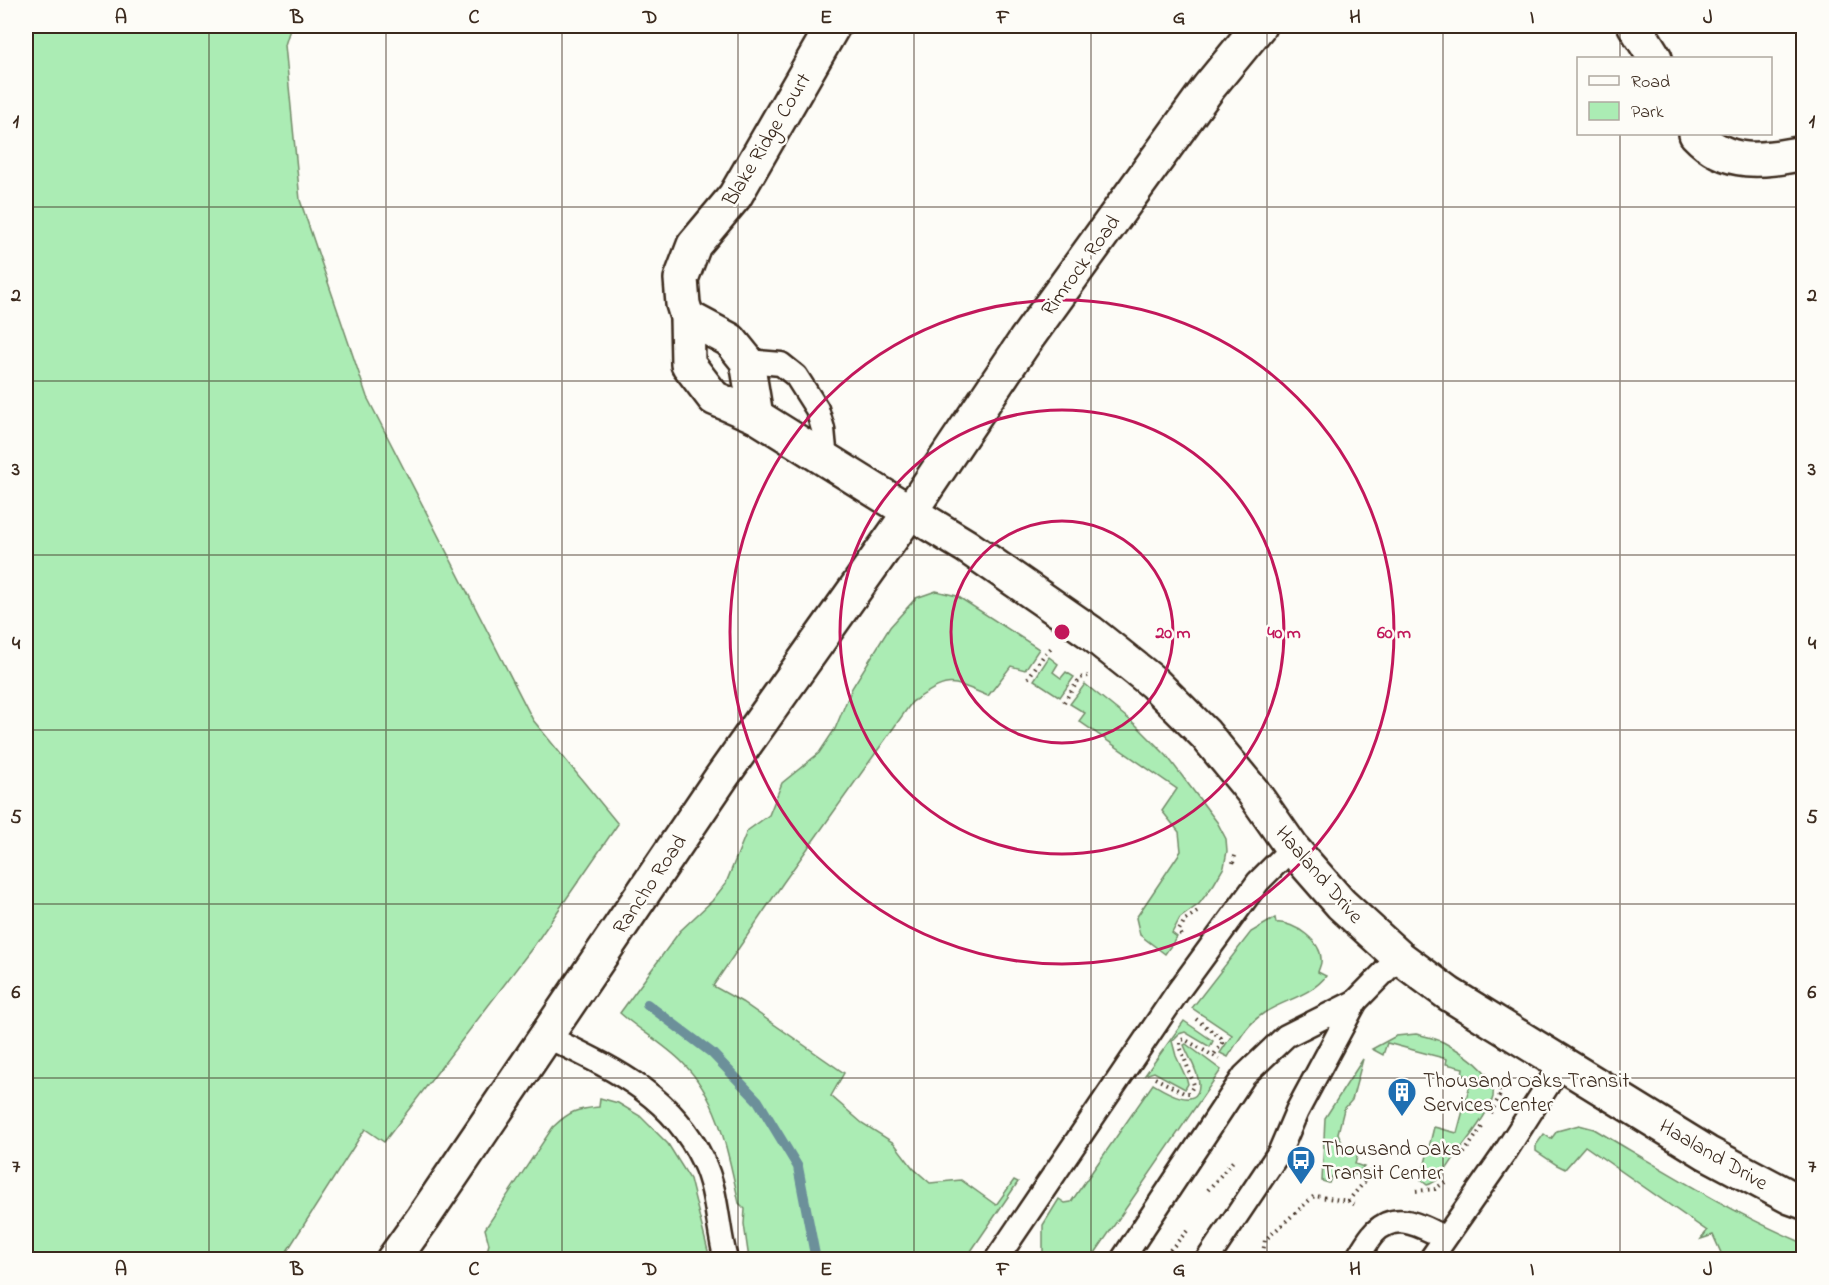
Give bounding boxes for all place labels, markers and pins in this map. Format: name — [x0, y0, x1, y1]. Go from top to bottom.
centre of rings — [1052, 622, 1072, 642]
place label: Thousand Oaks Transit Services Center — [1423, 1067, 1629, 1121]
building icon: Thousand Oaks Transit Services Center — [1386, 1076, 1418, 1118]
place label: Thousand Oaks Transit Center — [1322, 1135, 1461, 1189]
bus stop icon: Thousand Oaks Transit Center — [1285, 1144, 1317, 1186]

